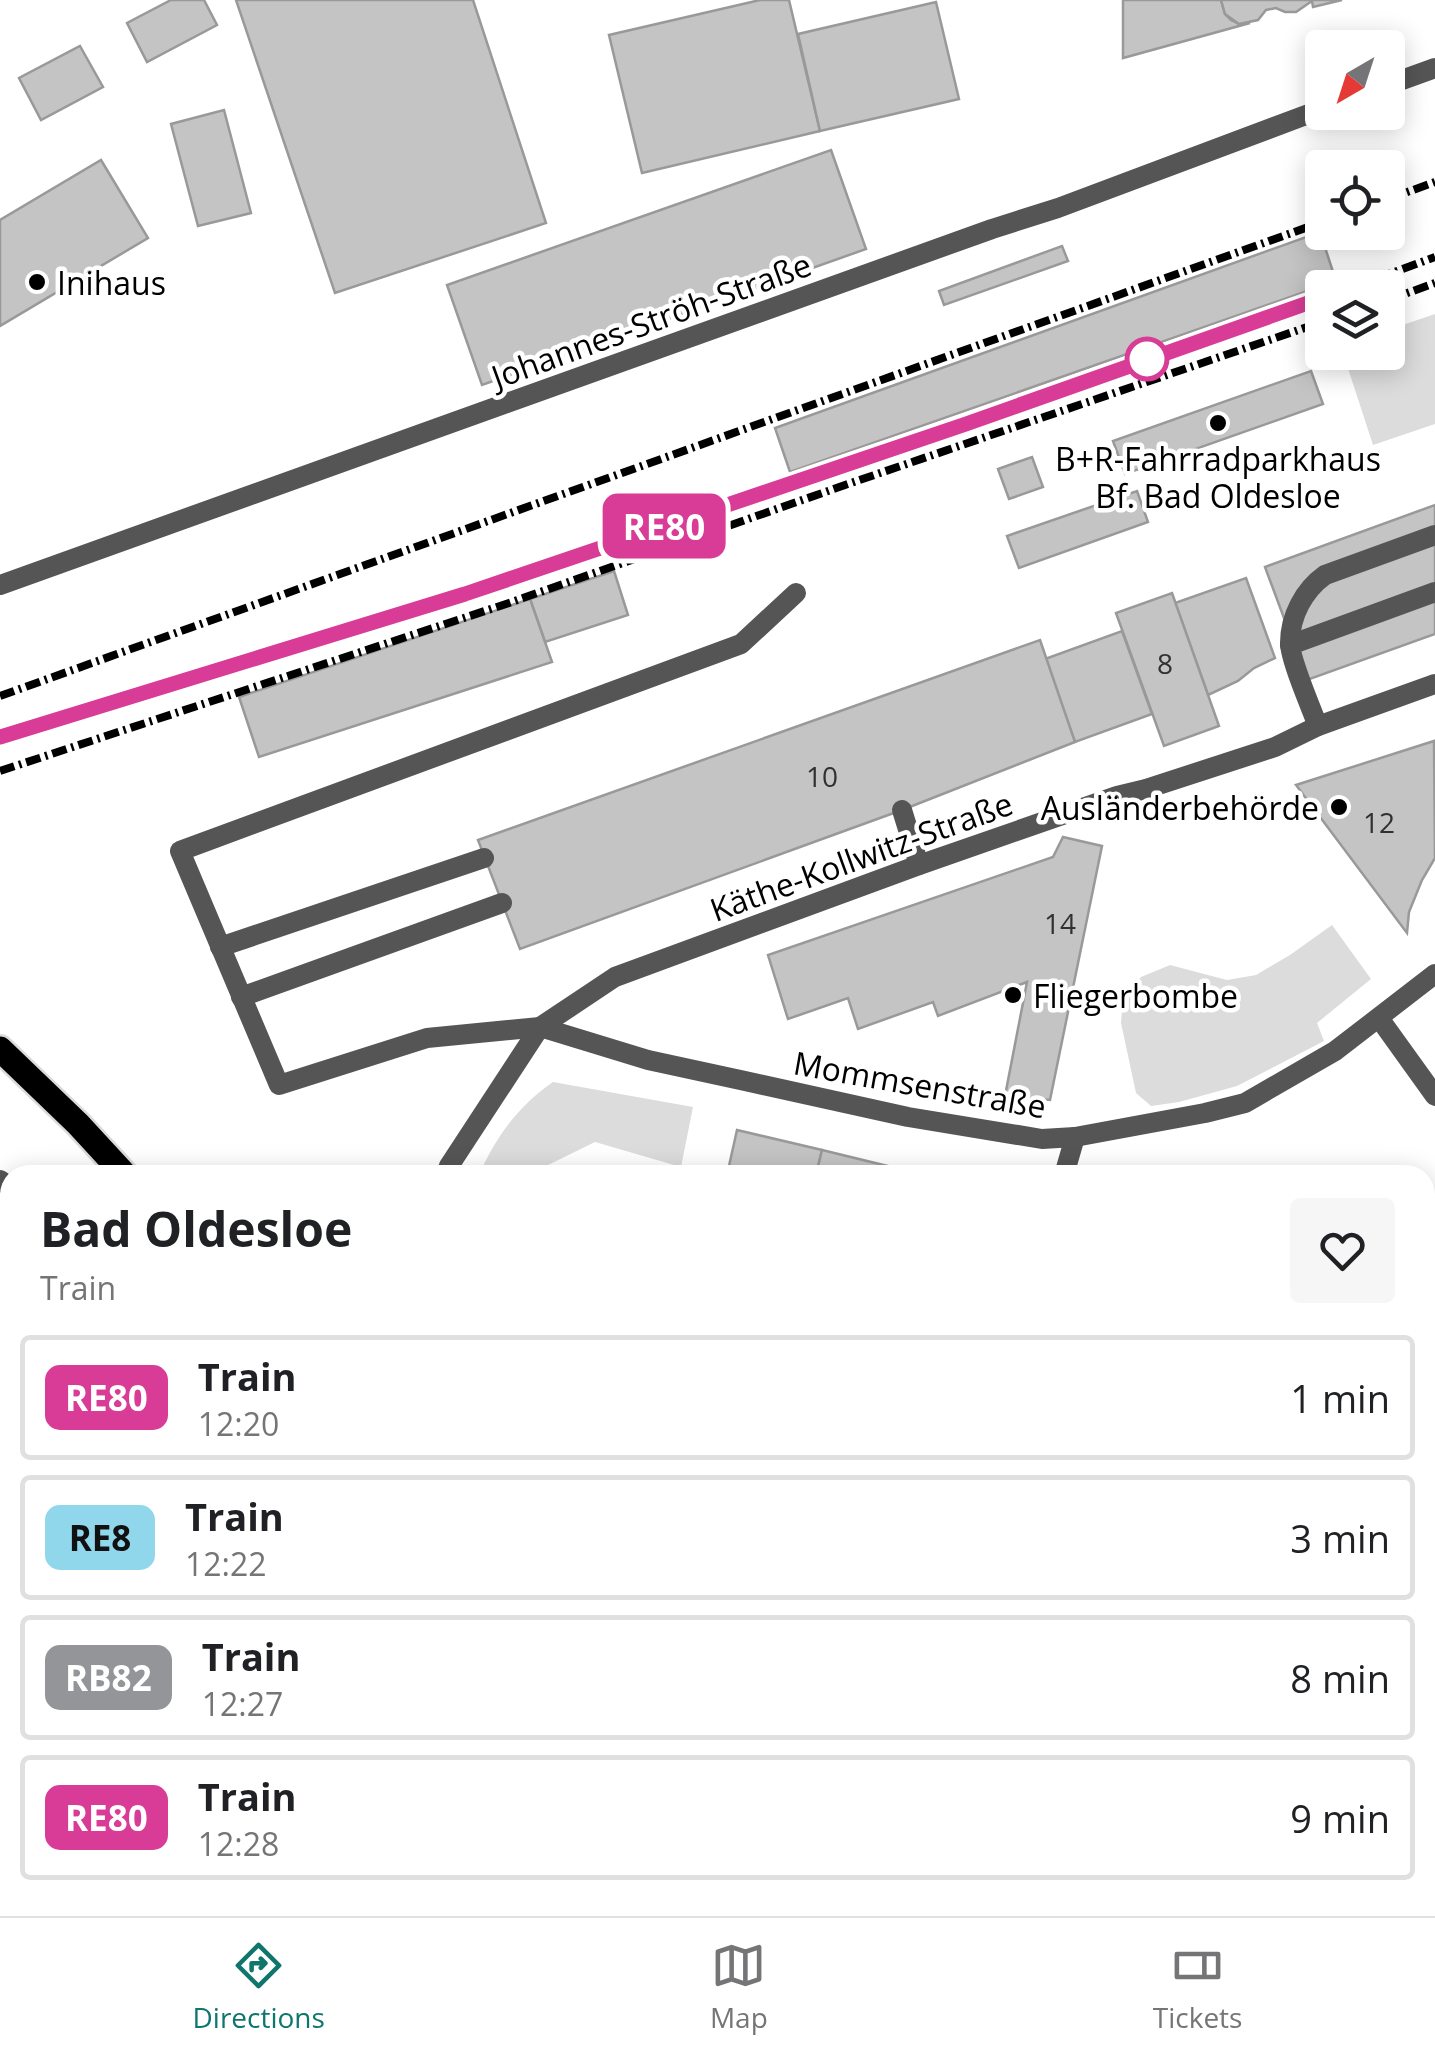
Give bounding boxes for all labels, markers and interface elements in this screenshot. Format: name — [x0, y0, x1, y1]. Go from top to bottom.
north arrow — [1305, 30, 1405, 130]
map controls — [1305, 30, 1405, 370]
button: locate — [1305, 150, 1405, 250]
street label: Johannes-Ströh-Straße — [483, 242, 817, 399]
place label: Inihaus — [57, 261, 166, 304]
button: layers — [1305, 270, 1405, 370]
marker: Inihaus — [26, 271, 48, 293]
unlabelled marker — [1126, 338, 1168, 380]
marker: B+R-Fahrradparkhaus Bf. Bad Oldesloe — [1207, 412, 1229, 434]
place label: B+R-Fahrradparkhaus Bf. Bad Oldesloe — [1055, 437, 1381, 517]
line badge: RE80 — [594, 494, 734, 558]
text: RE80 — [623, 503, 705, 550]
house number: 8 — [1157, 644, 1173, 682]
house number: 10 — [806, 757, 838, 795]
street label: Käthe-Kollwitz-Straße — [704, 781, 1018, 931]
place label: Ausländerbehörde — [1041, 786, 1319, 829]
marker: Ausländerbehörde — [1328, 796, 1350, 818]
house number: 12 — [1363, 803, 1395, 841]
house number: 14 — [1044, 904, 1076, 942]
place label: Fliegerbombe — [1033, 974, 1238, 1017]
marker: Fliegerbombe — [1002, 984, 1024, 1006]
street label: Mommsenstraße — [790, 1041, 1050, 1127]
text: Bad Oldesloe — [40, 1196, 352, 1261]
button: heart — [1290, 1198, 1395, 1303]
text: Train — [40, 1266, 116, 1309]
text: Train — [198, 1350, 297, 1402]
text: 1 min — [1290, 1372, 1390, 1424]
text: RE80 — [65, 1374, 148, 1421]
text: 12:20 — [198, 1402, 279, 1445]
text: Train — [185, 1490, 284, 1542]
text: 3 min — [1290, 1512, 1390, 1564]
text: RE8 — [69, 1514, 131, 1561]
text: 12:22 — [185, 1542, 267, 1585]
text: Train — [202, 1630, 300, 1682]
text: 8 min — [1290, 1652, 1390, 1704]
text: RB82 — [65, 1654, 152, 1701]
text: 12:27 — [202, 1682, 283, 1725]
text: Train — [198, 1770, 297, 1822]
text: 9 min — [1290, 1792, 1390, 1844]
text: RE80 — [65, 1794, 148, 1841]
text: 12:28 — [198, 1822, 279, 1865]
tab: Directions — [193, 1938, 325, 2036]
tab: Map — [710, 1938, 768, 2036]
tab: Tickets — [1153, 1938, 1242, 2036]

